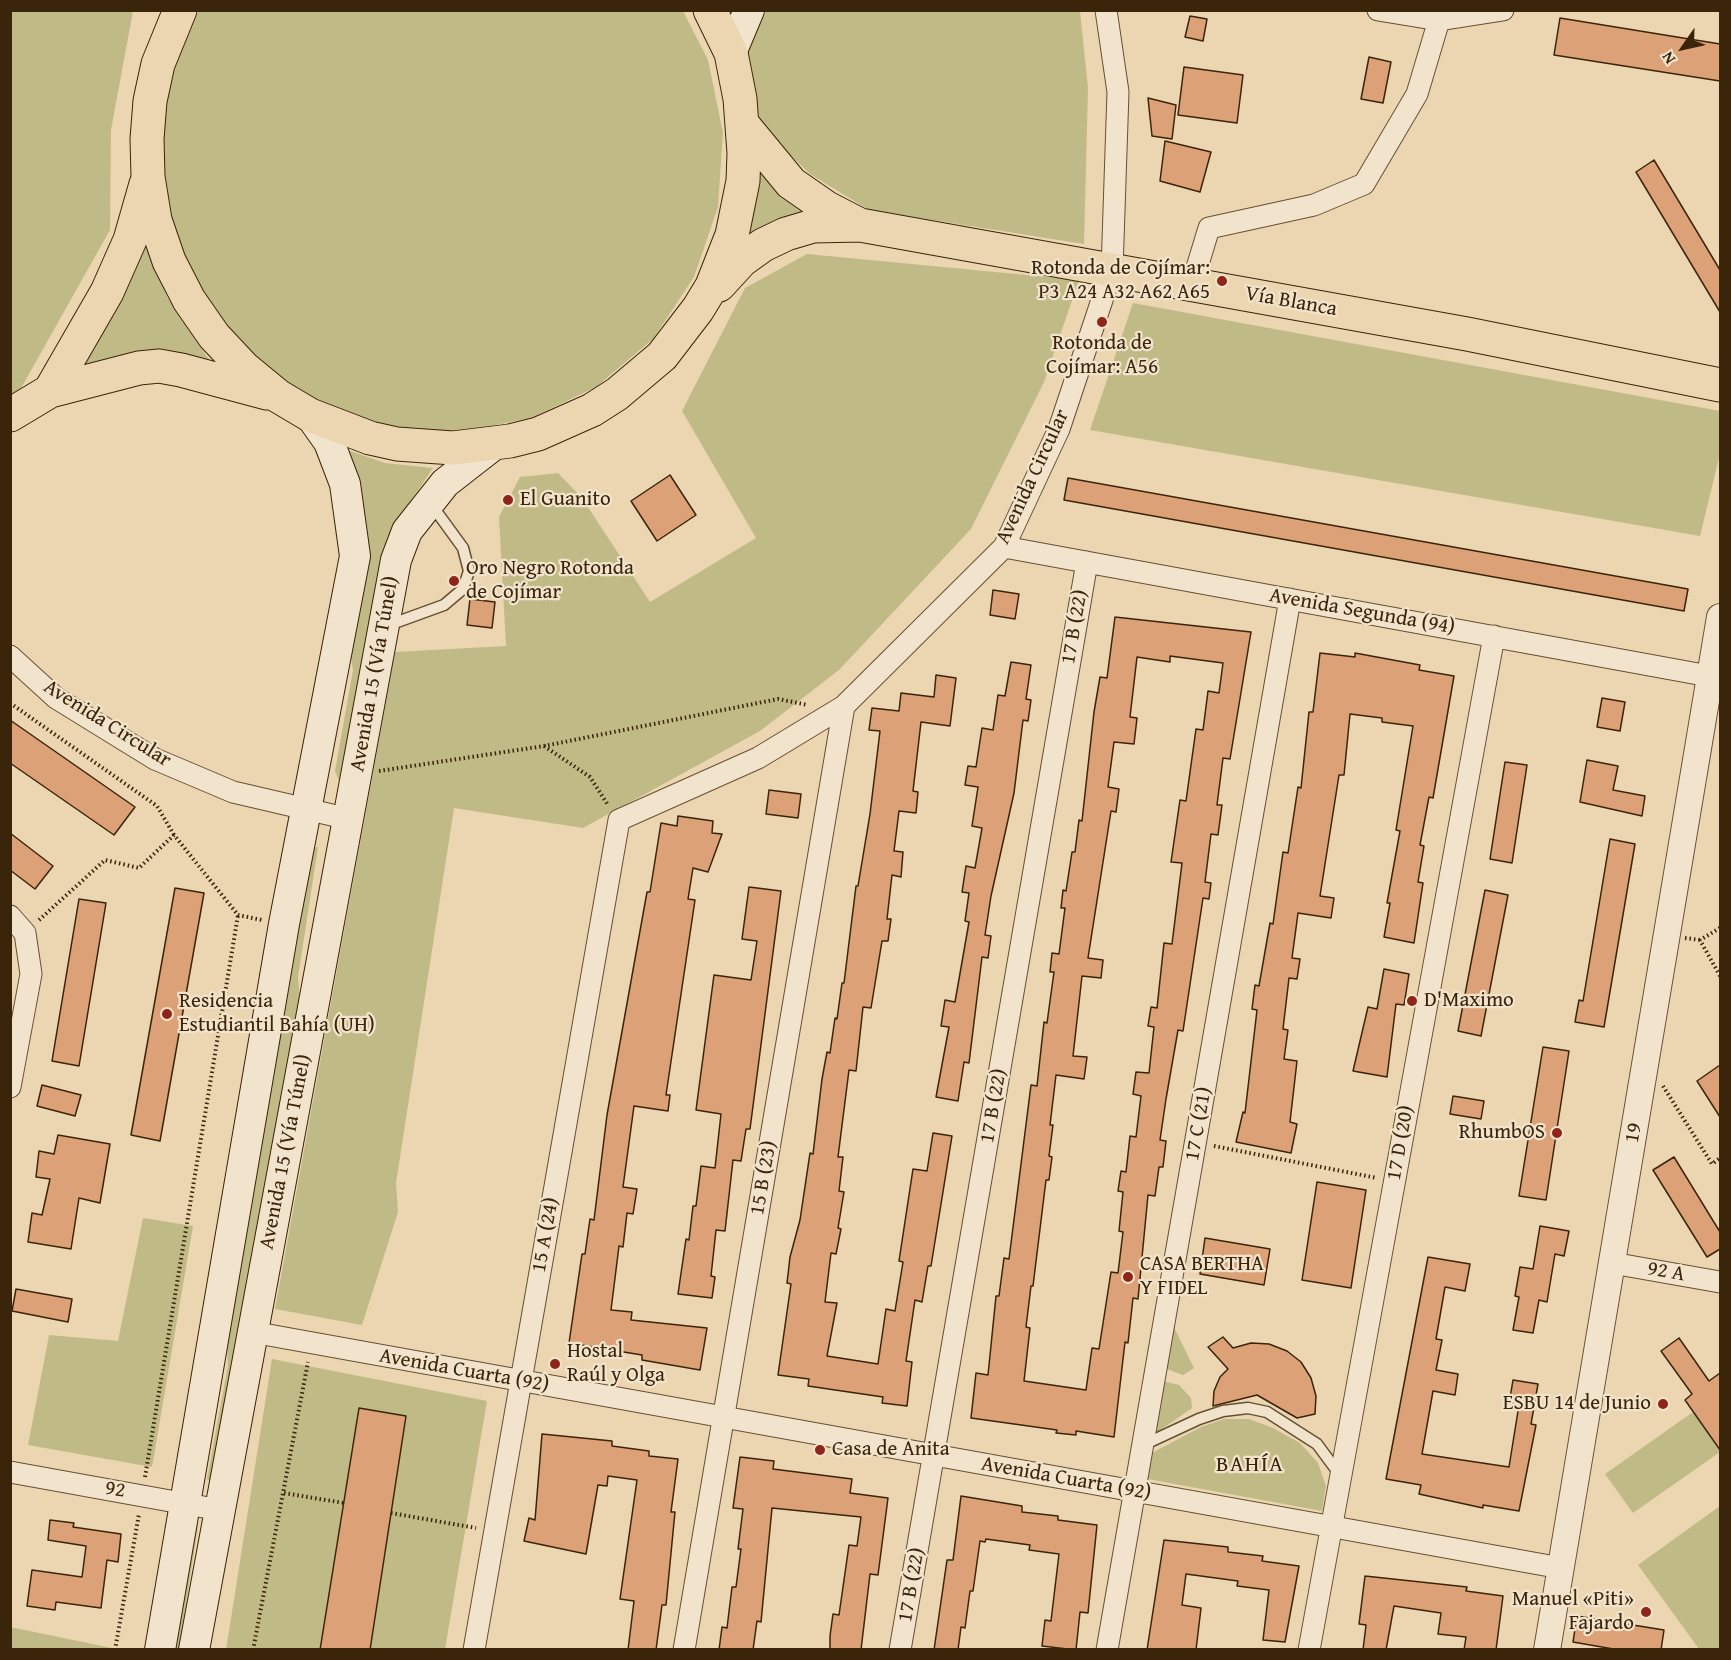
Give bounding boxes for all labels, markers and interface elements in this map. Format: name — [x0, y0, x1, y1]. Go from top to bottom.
north arrow — [1653, 18, 1713, 78]
text: N — [1655, 47, 1681, 69]
place label: Rotonda de Cojímar: P3 A24 A32 A62 A65 — [1031, 256, 1210, 306]
marker: Rotonda de Cojímar: P3 A24 A32 A62 A65 — [1215, 274, 1229, 288]
street label: Vía Blanca — [1243, 282, 1339, 322]
marker: Rotonda de Cojímar: A56 — [1095, 315, 1109, 329]
place label: Rotonda de Cojímar: A56 — [1046, 331, 1158, 381]
street label: Avenida Circular — [991, 406, 1075, 548]
place label: El Guanito — [520, 487, 611, 513]
marker: El Guanito — [501, 493, 515, 507]
place label: Oro Negro Rotonda de Cojímar — [466, 556, 634, 606]
street label: Avenida 15 (Vía Túnel) — [345, 574, 405, 774]
marker: Oro Negro Rotonda de Cojímar — [447, 574, 461, 588]
street label: Avenida Segunda (94) — [1267, 583, 1457, 641]
street label: 17 B (22) — [1056, 588, 1094, 666]
street label: Avenida Circular — [39, 675, 175, 773]
place label: D'Maximo — [1424, 988, 1514, 1014]
place label: Residencia Estudiantil Bahía (UH) — [179, 989, 375, 1039]
marker: D'Maximo — [1405, 994, 1419, 1008]
marker: Residencia Estudiantil Bahía (UH) — [160, 1007, 174, 1021]
street label: Avenida 15 (Vía Túnel) — [255, 1052, 317, 1252]
street label: 17 B (22) — [975, 1067, 1013, 1145]
street label: 17 C (21) — [1180, 1085, 1218, 1163]
street label: 17 D (20) — [1382, 1103, 1420, 1183]
place label: RhumbOS — [1459, 1120, 1545, 1146]
street label: 19 — [1620, 1121, 1648, 1145]
marker: RhumbOS — [1550, 1126, 1564, 1140]
street label: 15 B (23) — [745, 1139, 783, 1217]
street label: 15 A (24) — [527, 1195, 565, 1275]
place label: CASA BERTHA Y FIDEL — [1140, 1252, 1264, 1302]
street label: 92 A — [1645, 1256, 1687, 1288]
marker: CASA BERTHA Y FIDEL — [1121, 1270, 1135, 1284]
place label: Hostal Raúl y Olga — [567, 1339, 665, 1389]
street label: Avenida Cuarta (92) — [377, 1344, 551, 1398]
marker: Hostal Raúl y Olga — [548, 1357, 562, 1371]
place label: ESBU 14 de Junio — [1503, 1391, 1651, 1417]
marker: ESBU 14 de Junio — [1656, 1397, 1670, 1411]
place label: Casa de Anita — [832, 1437, 950, 1463]
marker: Casa de Anita — [813, 1443, 827, 1457]
street label: Avenida Cuarta (92) — [979, 1452, 1153, 1506]
district label: BAHÍA — [1216, 1452, 1284, 1478]
street label: 92 — [103, 1476, 127, 1504]
street label: 17 B (22) — [893, 1546, 931, 1624]
place label: Manuel «Piti» Fajardo — [1512, 1587, 1634, 1637]
marker: Manuel «Piti» Fajardo — [1639, 1605, 1653, 1619]

